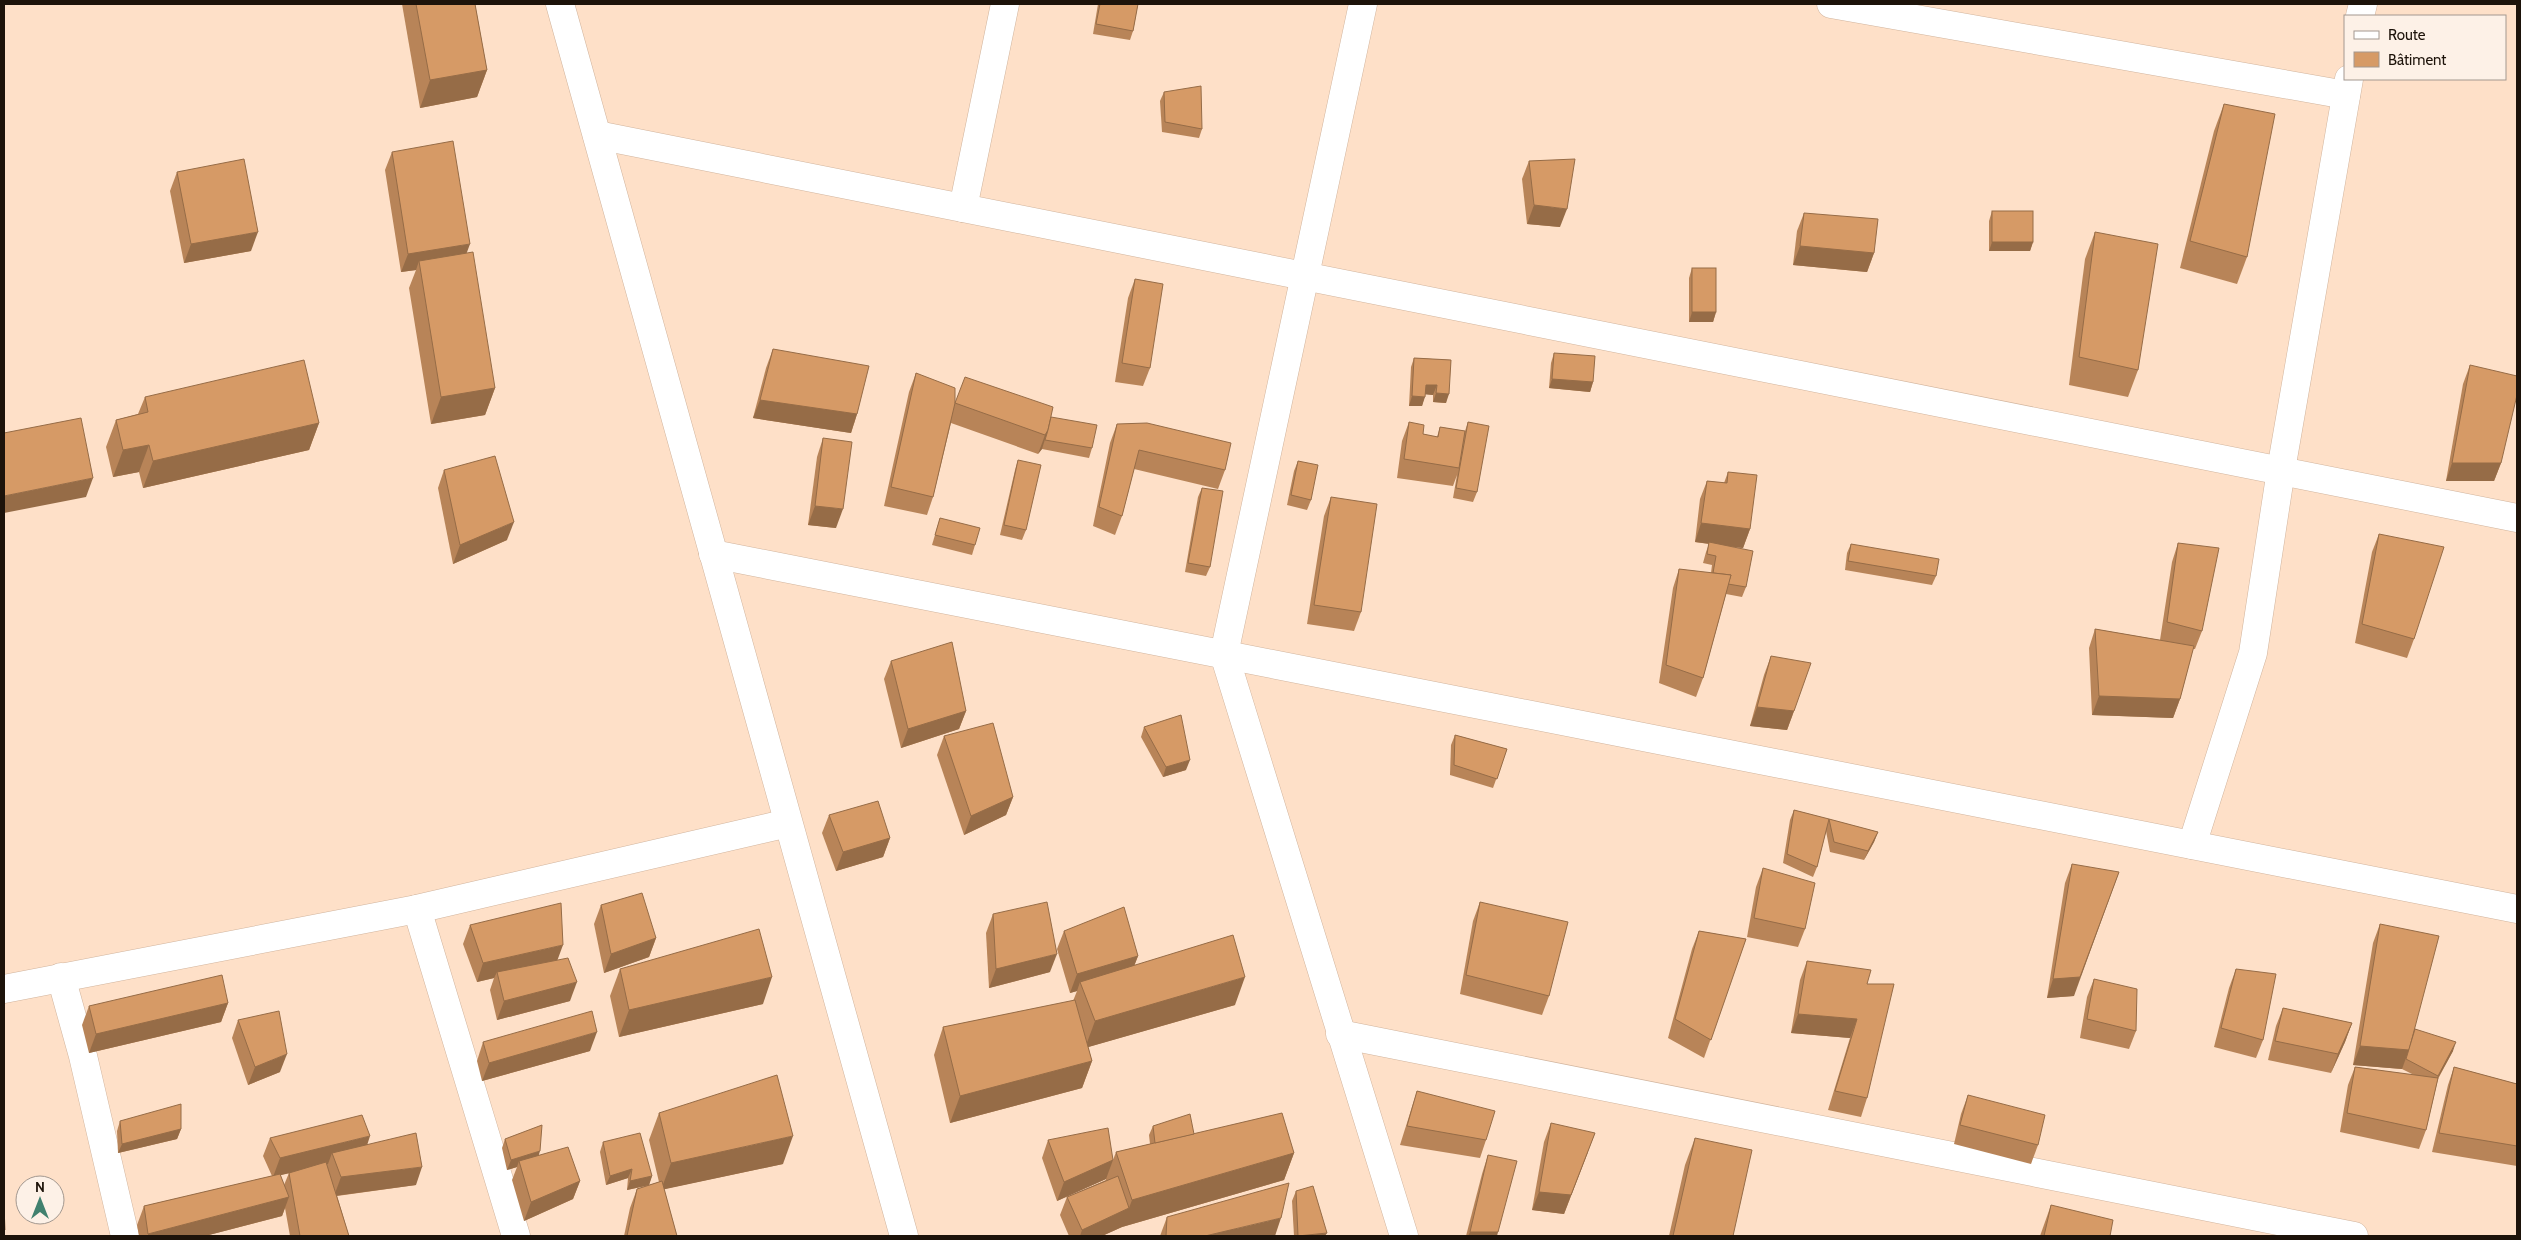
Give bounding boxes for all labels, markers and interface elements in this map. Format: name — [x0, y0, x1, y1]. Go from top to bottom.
legend — [2344, 15, 2506, 80]
text: Route — [2388, 26, 2426, 44]
text: Bâtiment — [2388, 51, 2446, 69]
north arrow — [15, 1175, 65, 1225]
text: N — [35, 1178, 45, 1196]

